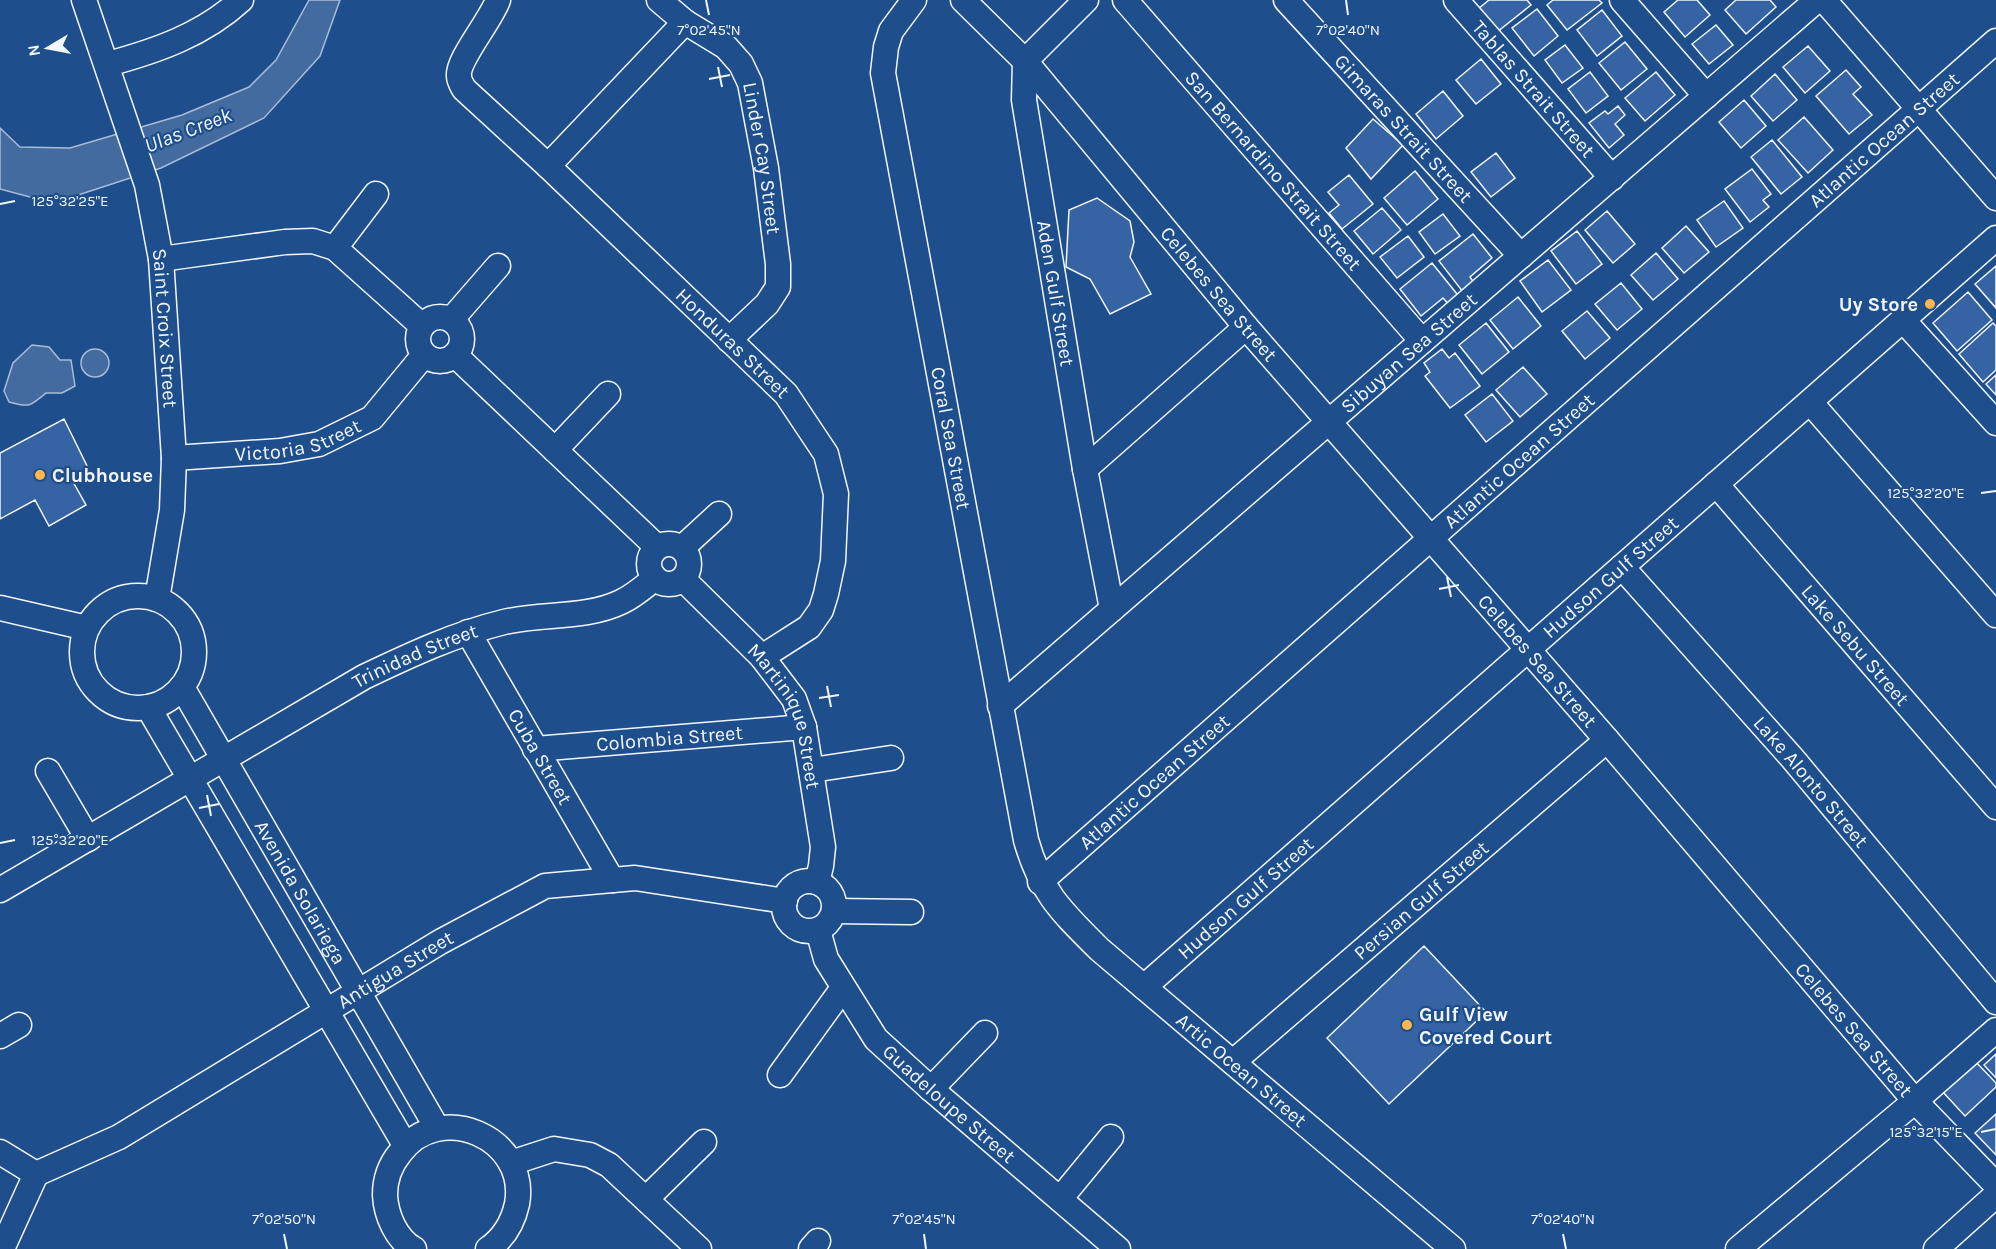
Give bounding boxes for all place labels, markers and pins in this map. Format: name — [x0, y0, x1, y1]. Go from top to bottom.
place label: Uy Store — [1839, 293, 1918, 316]
marker: Uy Store — [1923, 297, 1937, 311]
place label: Clubhouse — [52, 464, 153, 487]
marker: Clubhouse — [33, 468, 47, 482]
place label: Gulf View Covered Court — [1419, 1003, 1552, 1049]
marker: Gulf View Covered Court — [1400, 1018, 1414, 1032]

